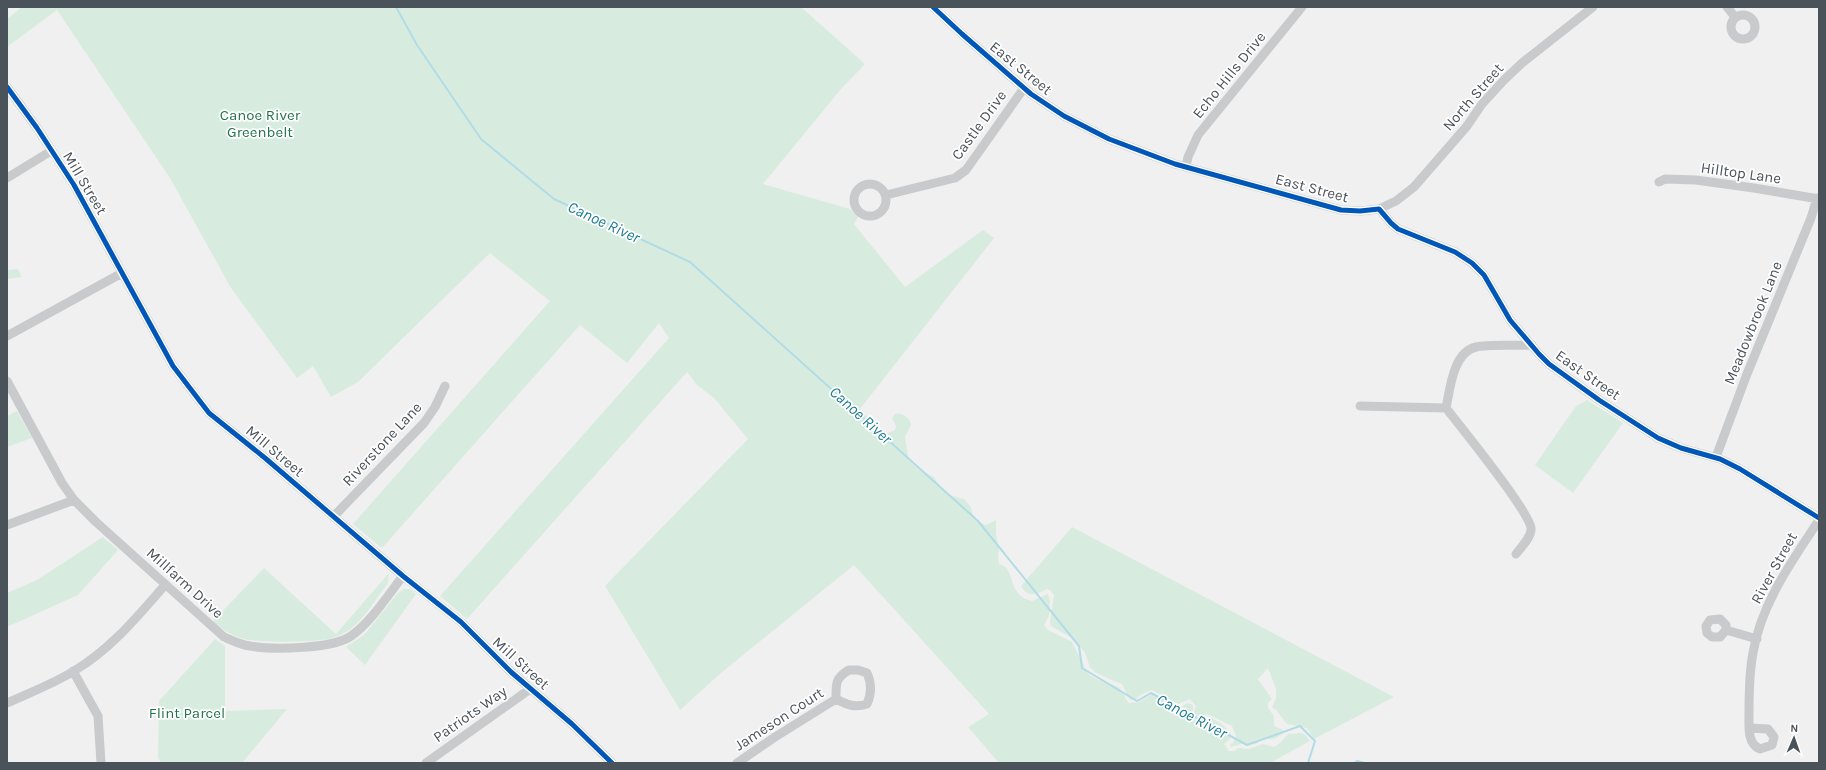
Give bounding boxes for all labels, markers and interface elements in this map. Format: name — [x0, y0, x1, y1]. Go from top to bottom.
street label: Echo Hills Drive — [1189, 28, 1269, 122]
street label: East Street — [986, 37, 1056, 99]
street label: North Street — [1439, 59, 1507, 134]
street label: Castle Drive — [948, 87, 1010, 163]
park label: Canoe River Greenbelt — [220, 106, 301, 141]
street label: Mill Street — [59, 148, 111, 218]
street label: Hilltop Lane — [1700, 158, 1782, 188]
street label: East Street — [1273, 170, 1351, 206]
water label: Canoe River — [565, 197, 644, 247]
street label: Meadowbrook Lane — [1720, 259, 1786, 387]
street label: East Street — [1552, 346, 1624, 404]
water label: Canoe River — [826, 382, 897, 448]
street label: Riverstone Lane — [338, 398, 426, 490]
street label: Mill Street — [242, 422, 308, 481]
street label: River Street — [1747, 529, 1801, 607]
street label: Millfarm Drive — [143, 544, 227, 622]
street label: Mill Street — [489, 633, 553, 693]
street label: Patriots Way — [430, 682, 510, 746]
street label: Jameson Court — [731, 683, 827, 754]
water label: Canoe River — [1153, 689, 1231, 743]
park label: Flint Parcel — [149, 704, 225, 722]
north arrow — [1774, 718, 1814, 758]
text: N — [1790, 722, 1799, 735]

